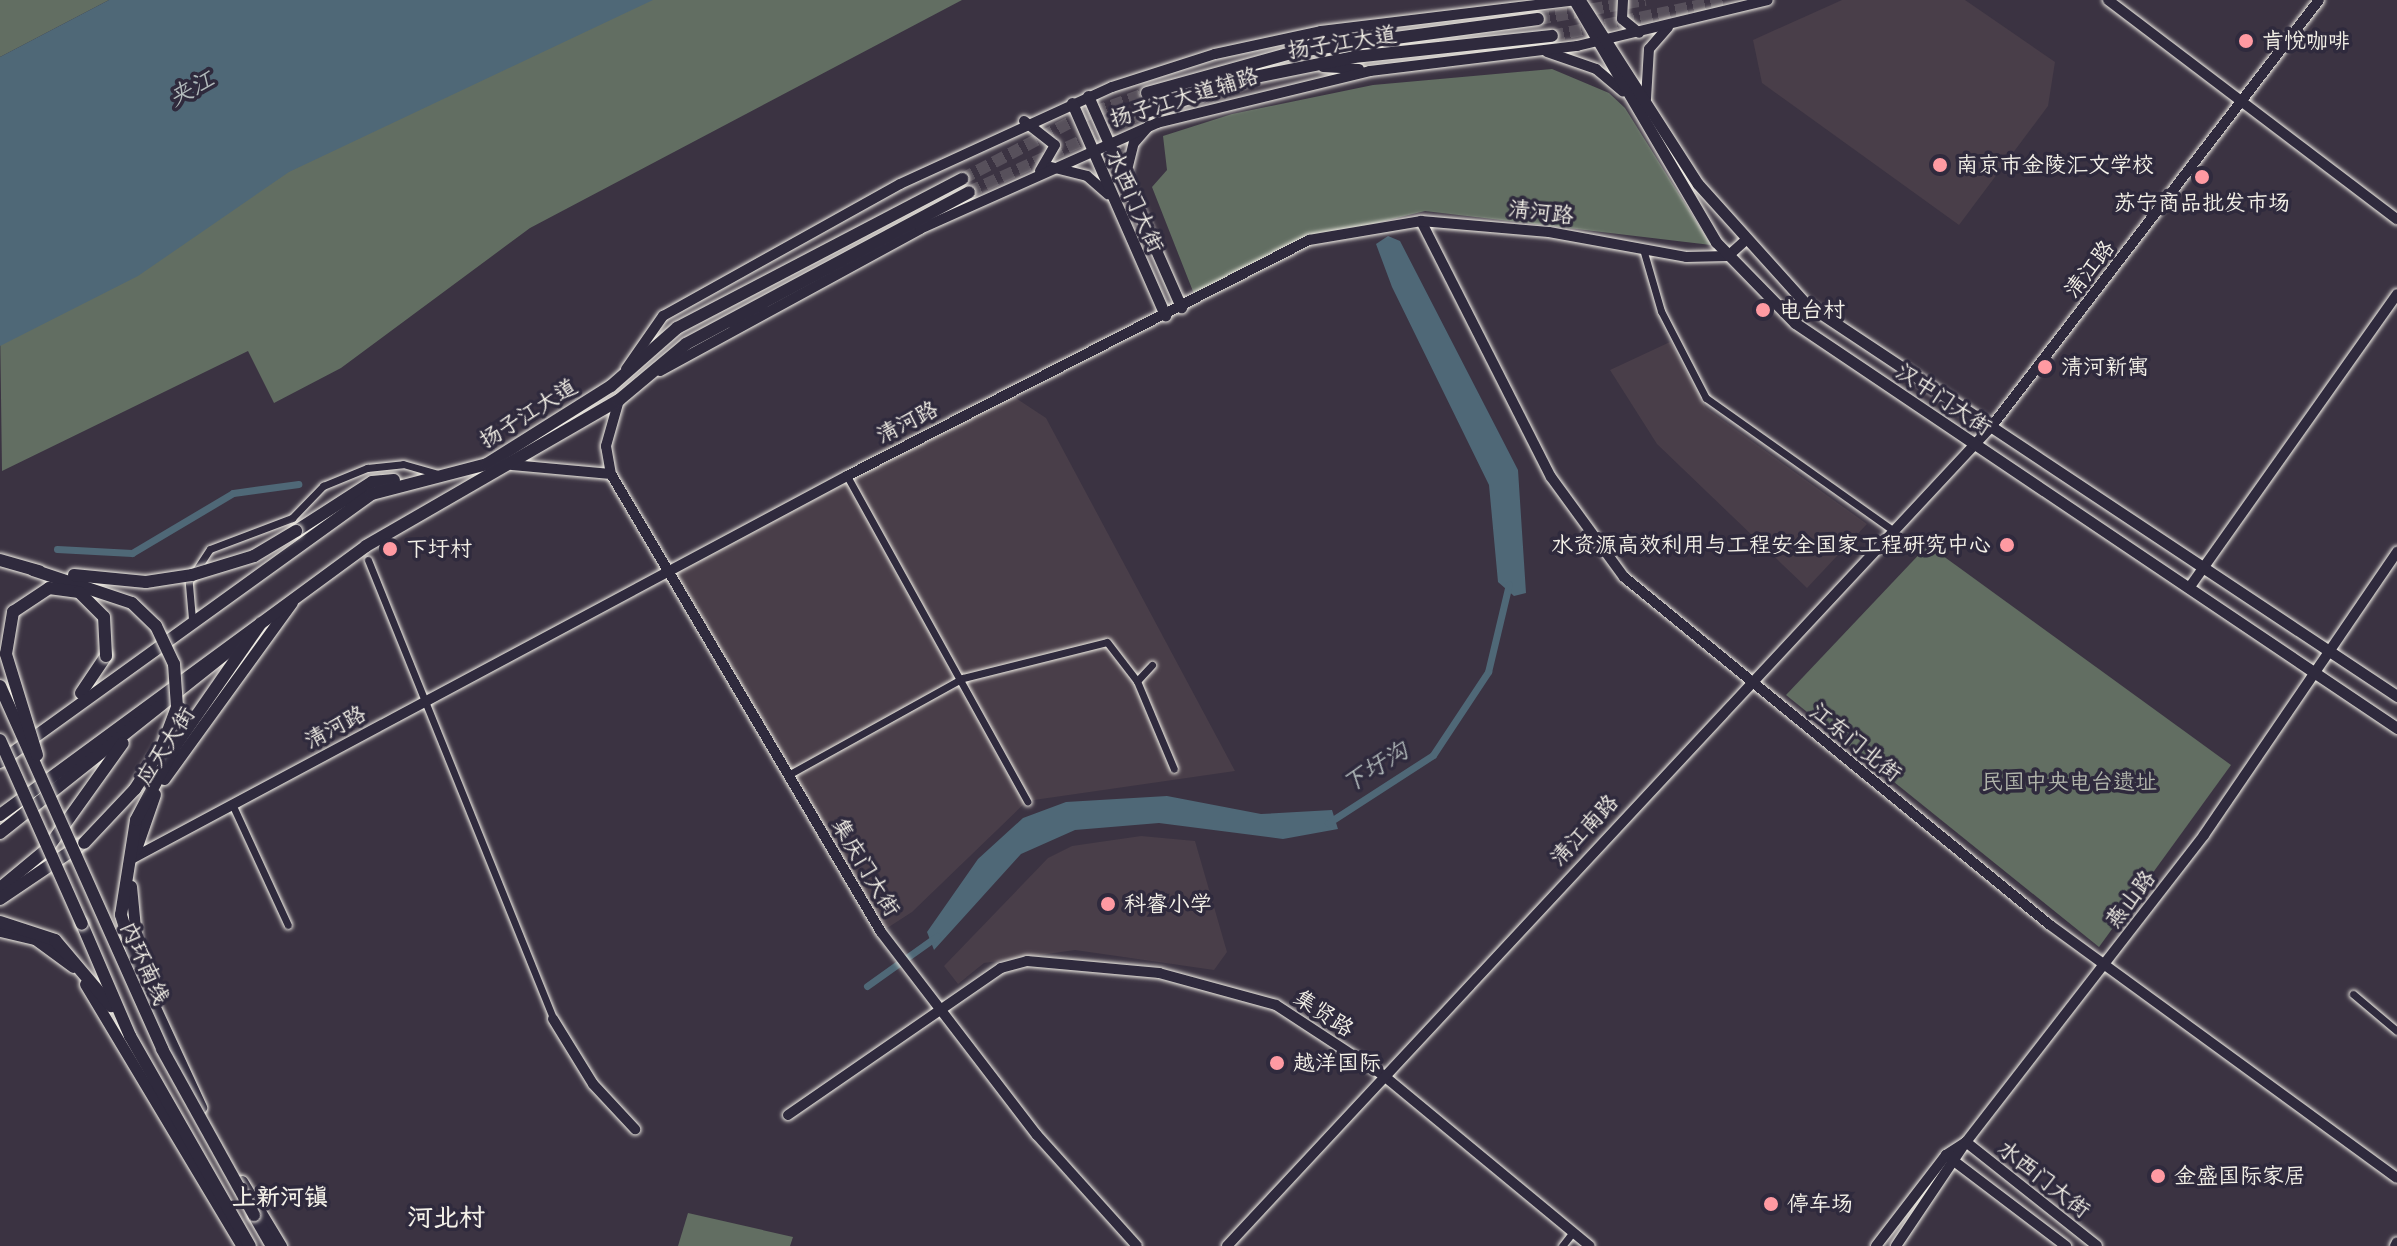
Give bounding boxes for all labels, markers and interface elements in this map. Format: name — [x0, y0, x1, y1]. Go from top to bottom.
street label: 扬子江大道 — [1286, 20, 1398, 64]
place label: 肯悦咖啡 — [2262, 28, 2350, 54]
marker: 肯悦咖啡 — [2237, 32, 2255, 50]
street label: 扬子江大道辅路 — [1107, 62, 1261, 132]
water label: 夹江 — [163, 64, 219, 112]
street label: 水西门大街 — [1101, 145, 1169, 257]
place label: 南京市金陵汇文学校 — [1956, 152, 2154, 178]
marker: 南京市金陵汇文学校 — [1931, 156, 1949, 174]
marker: 苏宁商品批发市场 — [2193, 168, 2211, 186]
place label: 苏宁商品批发市场 — [2114, 190, 2290, 216]
street label: 清河路 — [1507, 195, 1575, 229]
street label: 清江路 — [2058, 235, 2120, 303]
place label: 电台村 — [1779, 297, 1845, 323]
marker: 电台村 — [1754, 301, 1772, 319]
place label: 清河新寓 — [2061, 354, 2149, 380]
street label: 汉中门大街 — [1891, 357, 1997, 441]
marker: 清河新寓 — [2036, 358, 2054, 376]
street label: 扬子江大道 — [474, 373, 582, 453]
street label: 清河路 — [872, 395, 942, 449]
place label: 水资源高效利用与工程安全国家工程研究中心 — [1551, 532, 1991, 558]
place label: 下圩村 — [406, 536, 472, 562]
marker: 水资源高效利用与工程安全国家工程研究中心 — [1998, 536, 2016, 554]
marker: 下圩村 — [381, 540, 399, 558]
street label: 江东门北街 — [1805, 697, 1907, 787]
street label: 清河路 — [300, 700, 370, 754]
street label: 应天大街 — [130, 702, 200, 790]
water label: 下圩沟 — [1337, 736, 1413, 798]
park label: 民国中央电台遗址 — [1981, 769, 2157, 795]
street label: 清江南路 — [1544, 789, 1624, 871]
street label: 集庆门大街 — [826, 813, 906, 921]
street label: 燕山路 — [2099, 865, 2161, 933]
place label: 科睿小学 — [1124, 891, 1212, 917]
marker: 科睿小学 — [1099, 895, 1117, 913]
street label: 内环南线 — [115, 917, 175, 1009]
street label: 集贤路 — [1289, 984, 1359, 1042]
place label: 越洋国际 — [1293, 1050, 1381, 1076]
marker: 越洋国际 — [1268, 1054, 1286, 1072]
street label: 水西门大街 — [1993, 1135, 2095, 1223]
place label: 金盛国际家居 — [2174, 1163, 2306, 1189]
marker: 金盛国际家居 — [2149, 1167, 2167, 1185]
district label: 上新河镇 — [232, 1183, 328, 1211]
place label: 停车场 — [1787, 1191, 1853, 1217]
marker: 停车场 — [1762, 1195, 1780, 1213]
district label: 河北村 — [407, 1201, 485, 1233]

